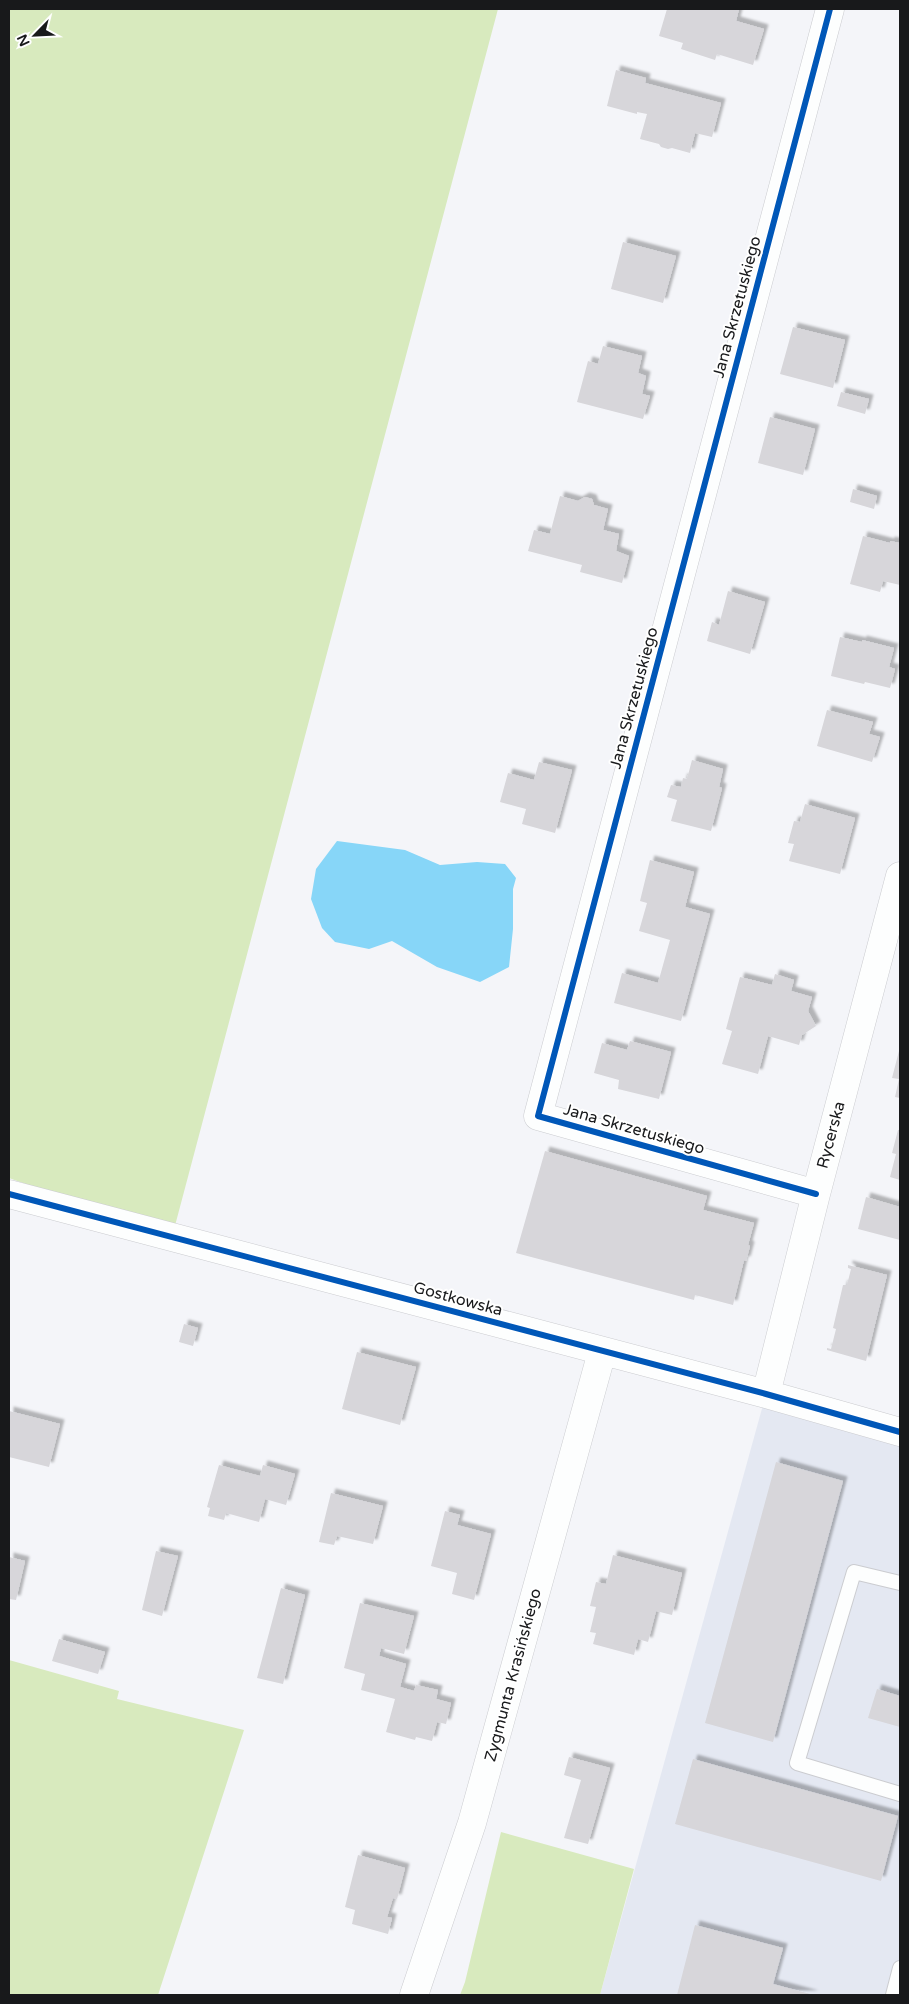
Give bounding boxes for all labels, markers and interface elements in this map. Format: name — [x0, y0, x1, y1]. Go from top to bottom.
north arrow — [10, 10, 60, 60]
text: N — [14, 31, 34, 49]
street label: Jana Skrzetuskiego — [708, 234, 766, 380]
street label: Jana Skrzetuskiego — [605, 625, 663, 771]
street label: Jana Skrzetuskiego — [561, 1099, 707, 1159]
street label: Rycerska — [812, 1099, 850, 1171]
street label: Gostkowska — [411, 1277, 505, 1321]
street label: Zygmunta Krasińskiego — [480, 1586, 546, 1764]

